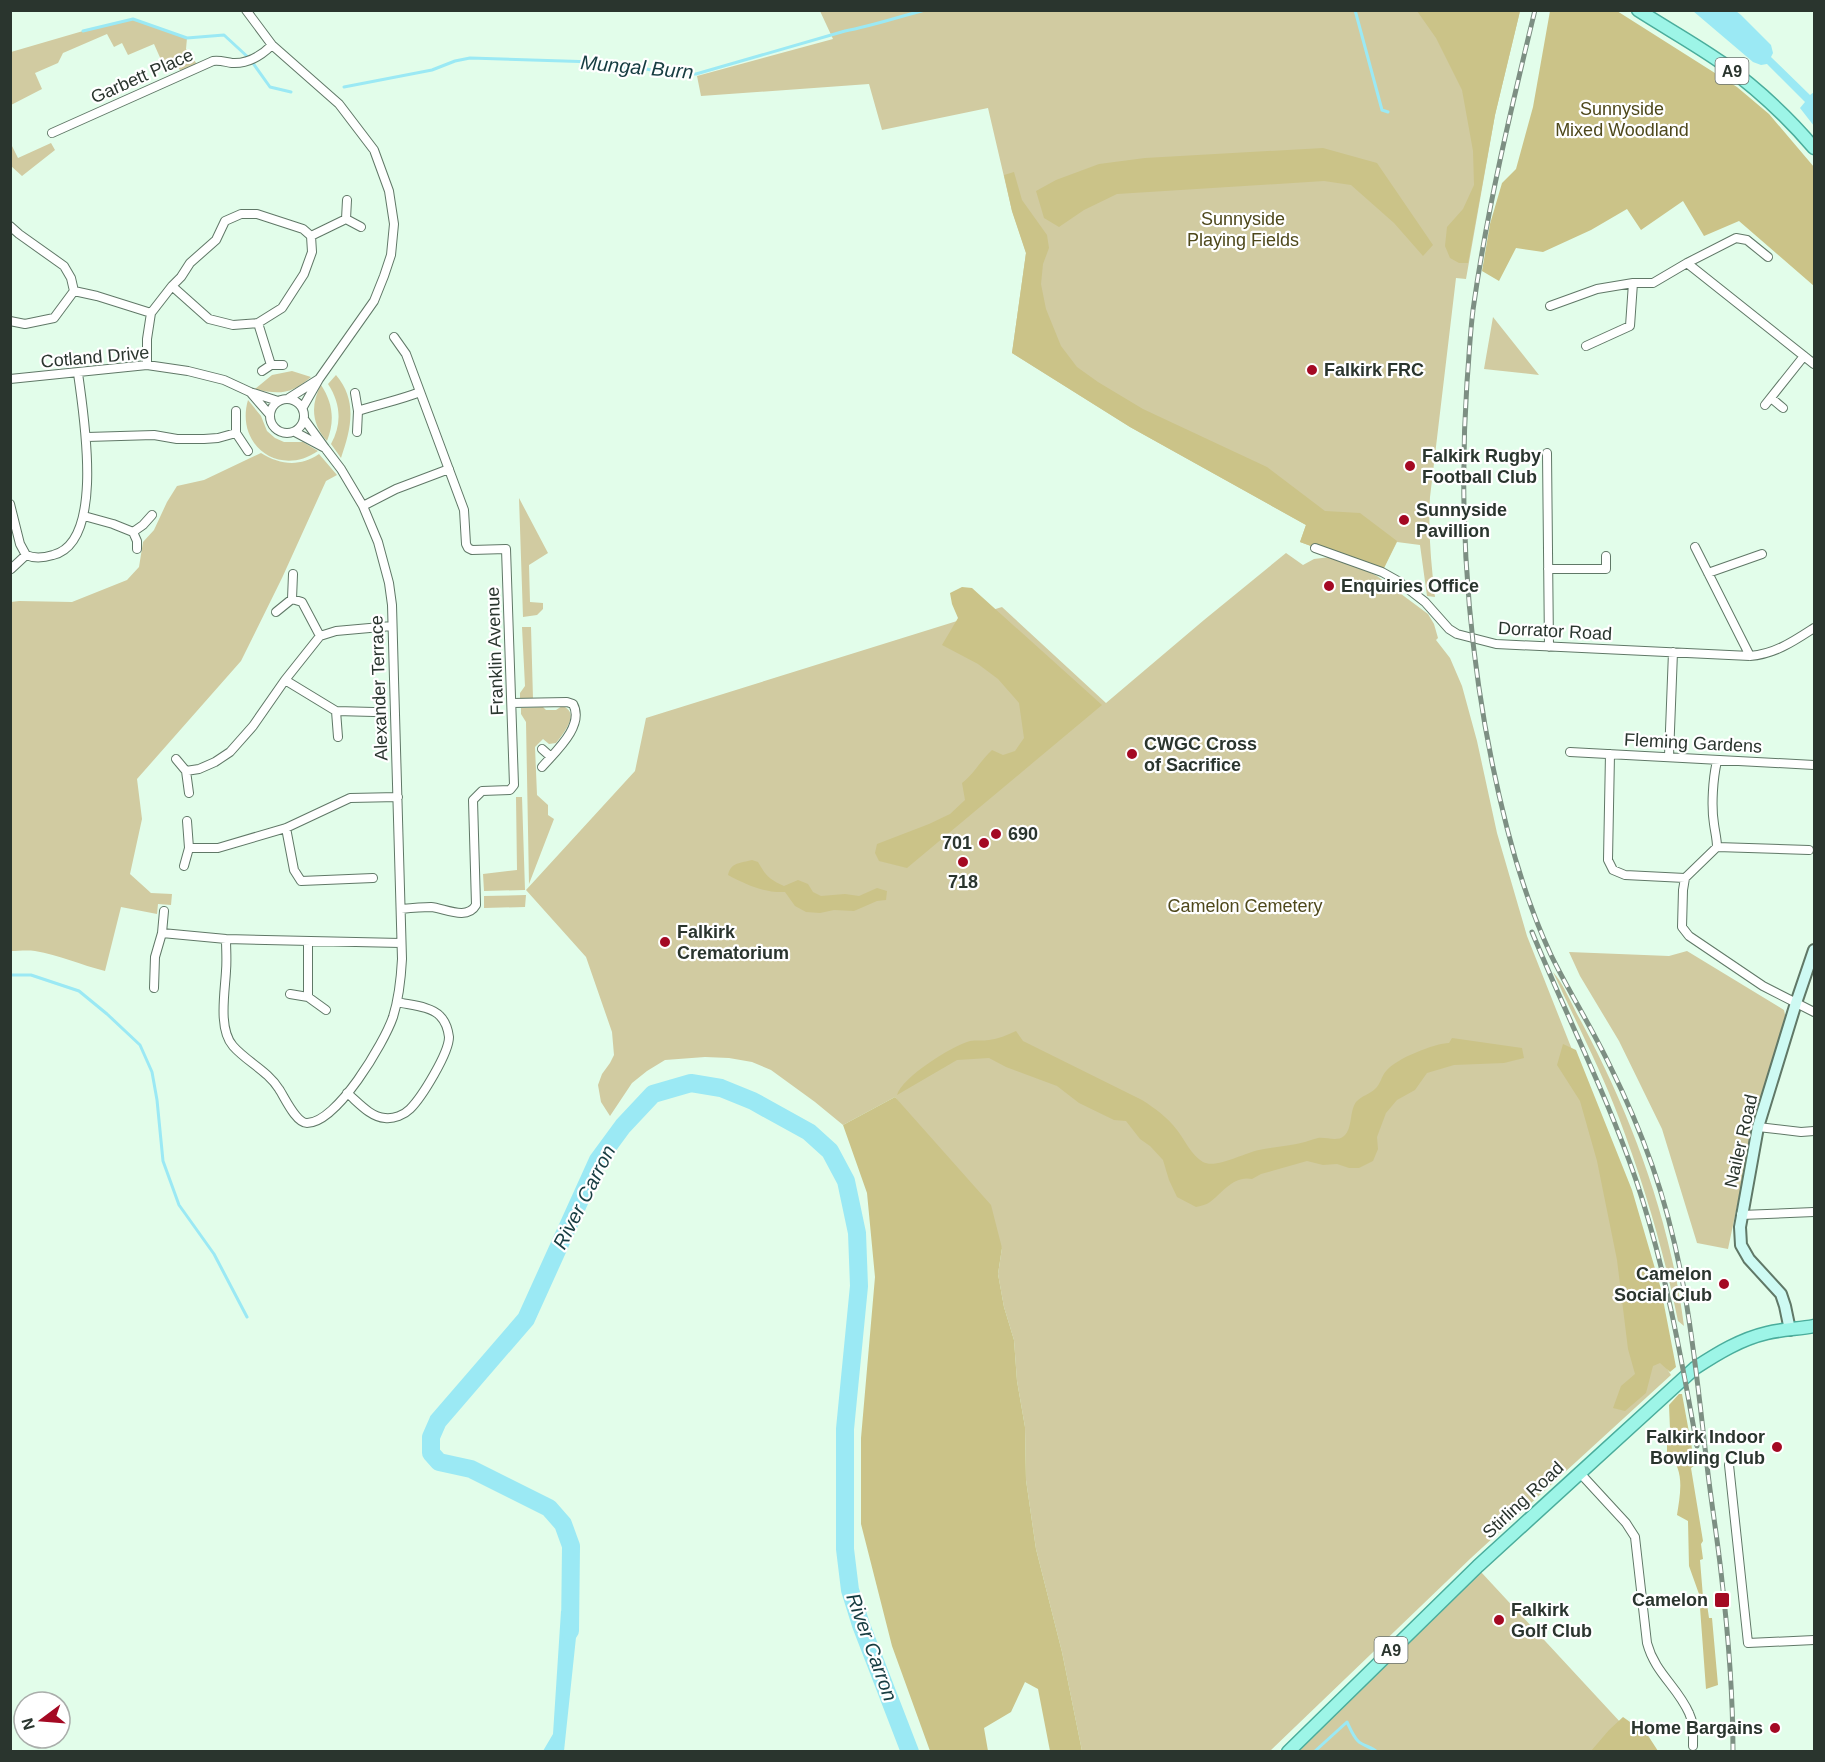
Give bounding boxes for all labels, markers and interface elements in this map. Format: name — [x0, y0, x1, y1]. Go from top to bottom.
street label: Garbett Place — [88, 44, 196, 108]
water label: Mungal Burn — [580, 51, 694, 83]
road number: A9 — [1716, 58, 1748, 84]
park label: Sunnyside Mixed Woodland — [1555, 99, 1689, 140]
park label: Sunnyside Playing Fields — [1187, 209, 1299, 250]
street label: Cotland Drive — [40, 342, 150, 372]
place label: Falkirk FRC — [1324, 360, 1424, 380]
marker: Falkirk FRC — [1305, 363, 1319, 377]
place label: Falkirk Rugby Football Club — [1422, 446, 1541, 487]
marker: Falkirk Rugby Football Club — [1403, 459, 1417, 473]
place label: Sunnyside Pavillion — [1416, 500, 1507, 541]
marker: Sunnyside Pavillion — [1397, 513, 1411, 527]
place label: Enquiries Office — [1341, 576, 1479, 596]
marker: Enquiries Office — [1322, 579, 1336, 593]
street label: Franklin Avenue — [483, 586, 507, 716]
street label: Alexander Terrace — [366, 615, 392, 761]
street label: Dorrator Road — [1498, 618, 1612, 644]
street label: Fleming Gardens — [1624, 729, 1762, 757]
place label: CWGC Cross of Sacrifice — [1144, 734, 1257, 775]
marker: CWGC Cross of Sacrifice — [1125, 747, 1139, 761]
place label: 690 — [1008, 824, 1038, 844]
marker: 690 — [989, 827, 1003, 841]
place label: 701 — [942, 833, 972, 853]
marker: 701 — [977, 836, 991, 850]
marker: 718 — [956, 855, 970, 869]
place label: 718 — [948, 872, 978, 892]
park label: Camelon Cemetery — [1167, 896, 1323, 916]
place label: Falkirk Crematorium — [677, 922, 789, 963]
marker: Falkirk Crematorium — [658, 935, 672, 949]
street label: Nailer Road — [1721, 1092, 1761, 1190]
water label: River Carron — [548, 1142, 620, 1252]
place label: Camelon Social Club — [1614, 1264, 1712, 1305]
marker: Camelon Social Club — [1717, 1277, 1731, 1291]
place label: Falkirk Indoor Bowling Club — [1646, 1427, 1765, 1468]
marker: Falkirk Indoor Bowling Club — [1770, 1440, 1784, 1454]
street label: Stirling Road — [1478, 1458, 1568, 1542]
water label: River Carron — [842, 1590, 902, 1704]
place label: Camelon — [1632, 1590, 1708, 1610]
marker: Camelon — [1713, 1591, 1731, 1609]
place label: Falkirk Golf Club — [1511, 1600, 1592, 1641]
marker: Falkirk Golf Club — [1492, 1613, 1506, 1627]
road number: A9 — [1374, 1637, 1408, 1663]
north arrow — [12, 1690, 72, 1750]
text: N — [18, 1716, 38, 1732]
place label: Home Bargains — [1631, 1718, 1763, 1738]
marker: Home Bargains — [1768, 1721, 1782, 1735]

